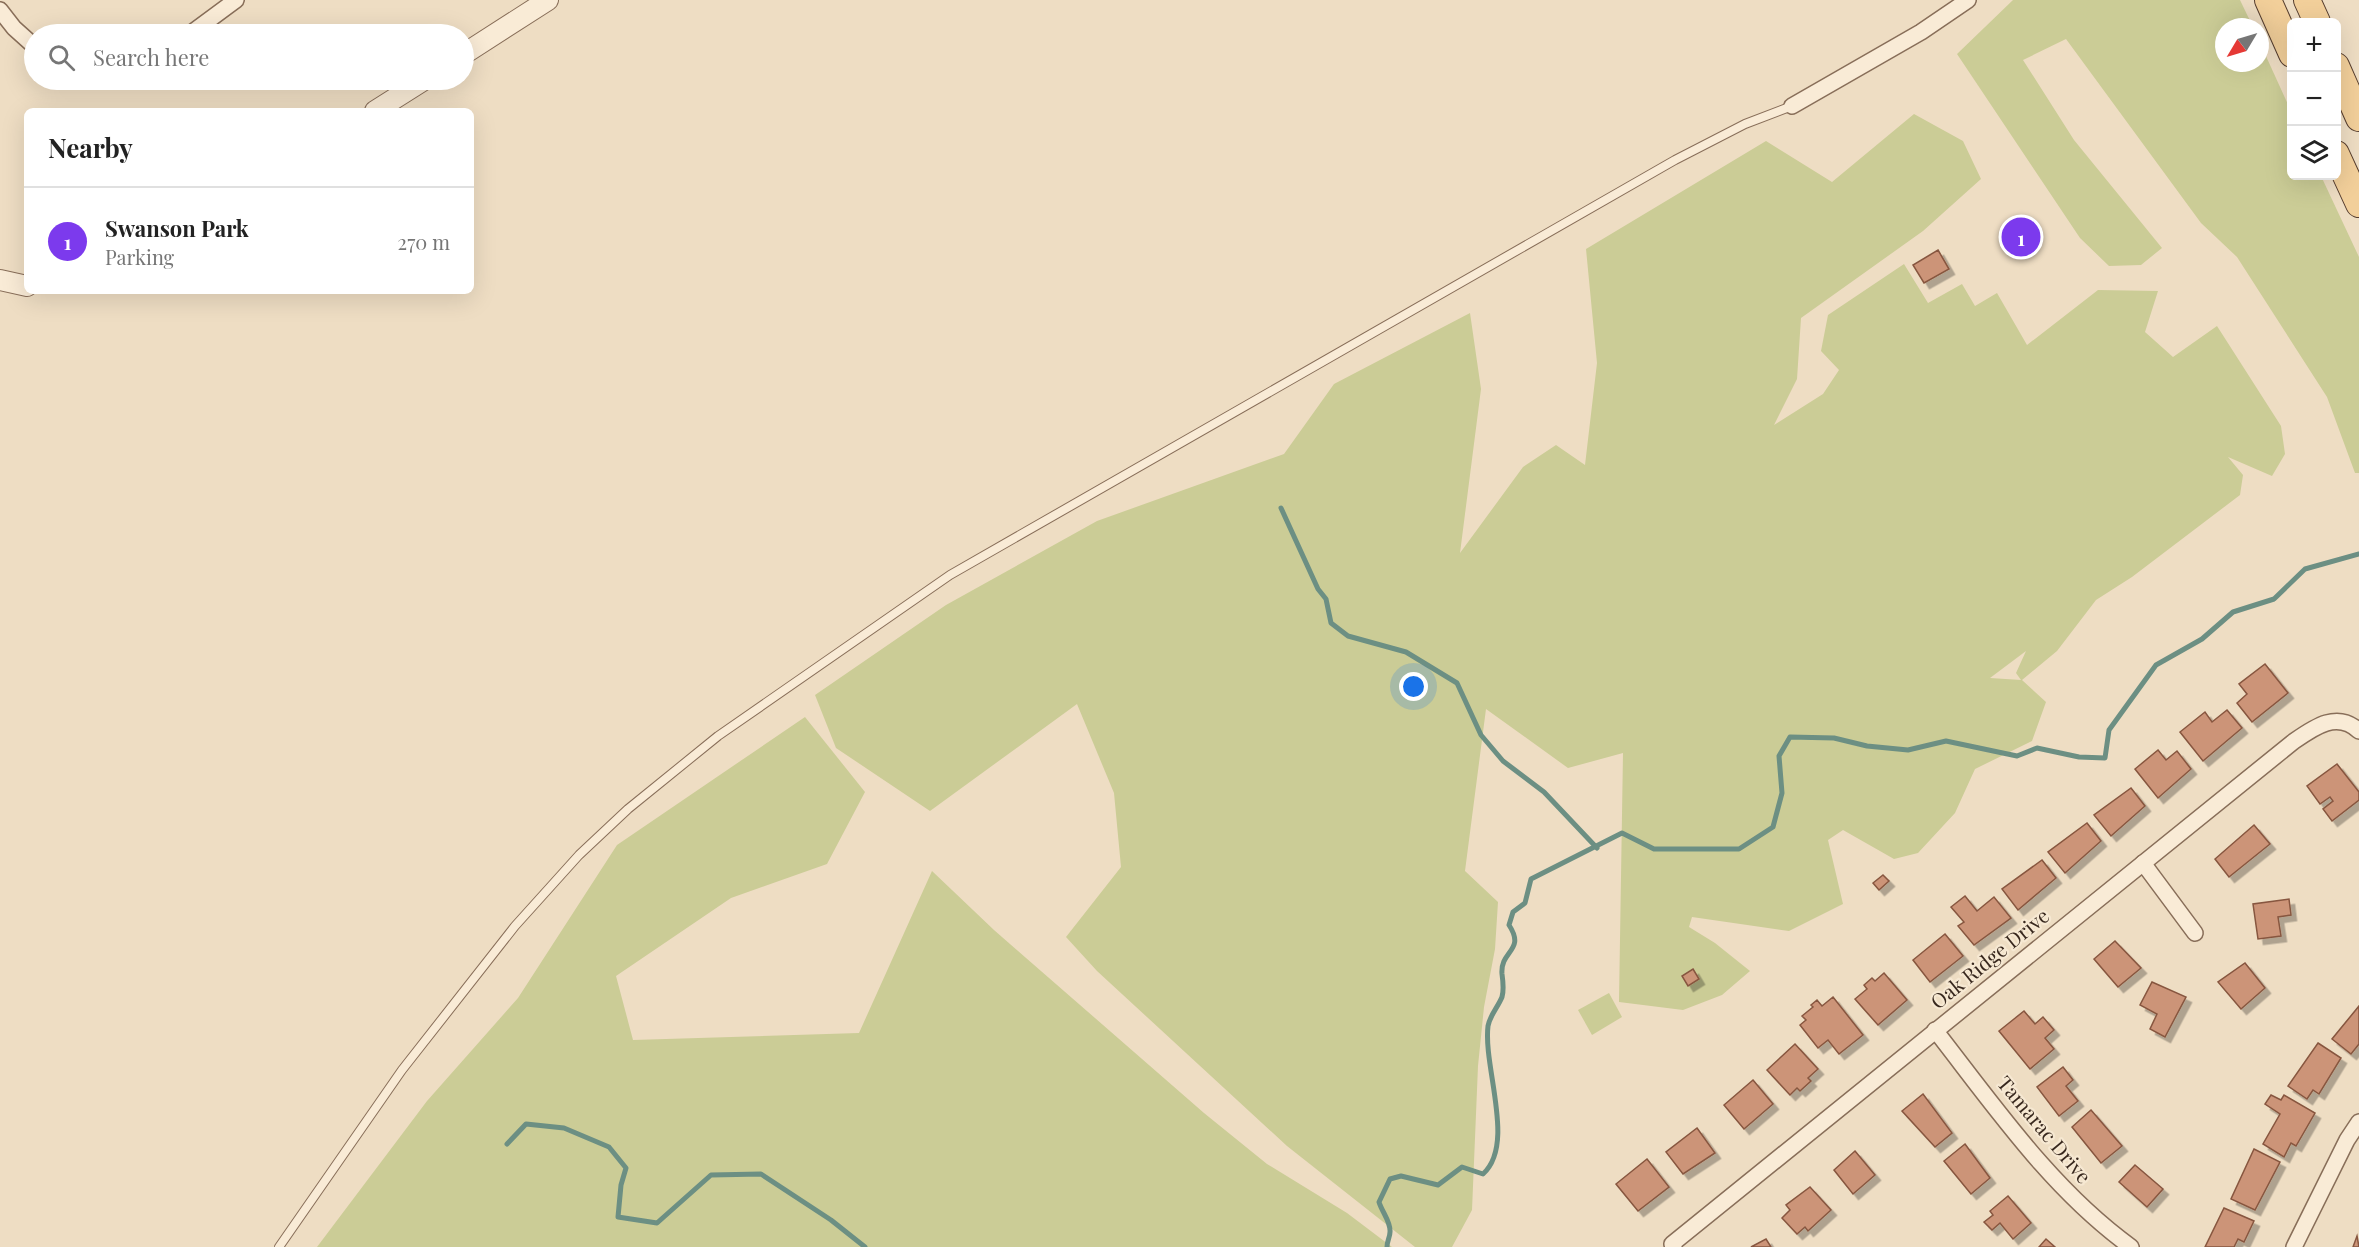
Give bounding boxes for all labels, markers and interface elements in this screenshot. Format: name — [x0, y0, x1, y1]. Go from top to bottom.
north arrow — [2215, 18, 2269, 72]
map controls — [2287, 18, 2341, 180]
button: + — [2287, 18, 2341, 72]
search box — [24, 24, 474, 90]
icon: search — [45, 41, 78, 74]
text: Search here — [93, 42, 209, 72]
button: − — [2287, 72, 2341, 126]
button: layers — [2287, 126, 2341, 180]
text: Nearby — [48, 130, 133, 165]
text: Swanson Park — [105, 213, 249, 243]
pin: 1 — [2002, 214, 2040, 260]
text: 1 — [64, 228, 71, 255]
text: 270 m — [398, 228, 450, 255]
text: Parking — [105, 243, 174, 270]
your location — [1399, 672, 1428, 701]
street label: Oak Ridge Drive — [1924, 902, 2054, 1014]
street label: Tamarac Drive — [1992, 1070, 2098, 1188]

